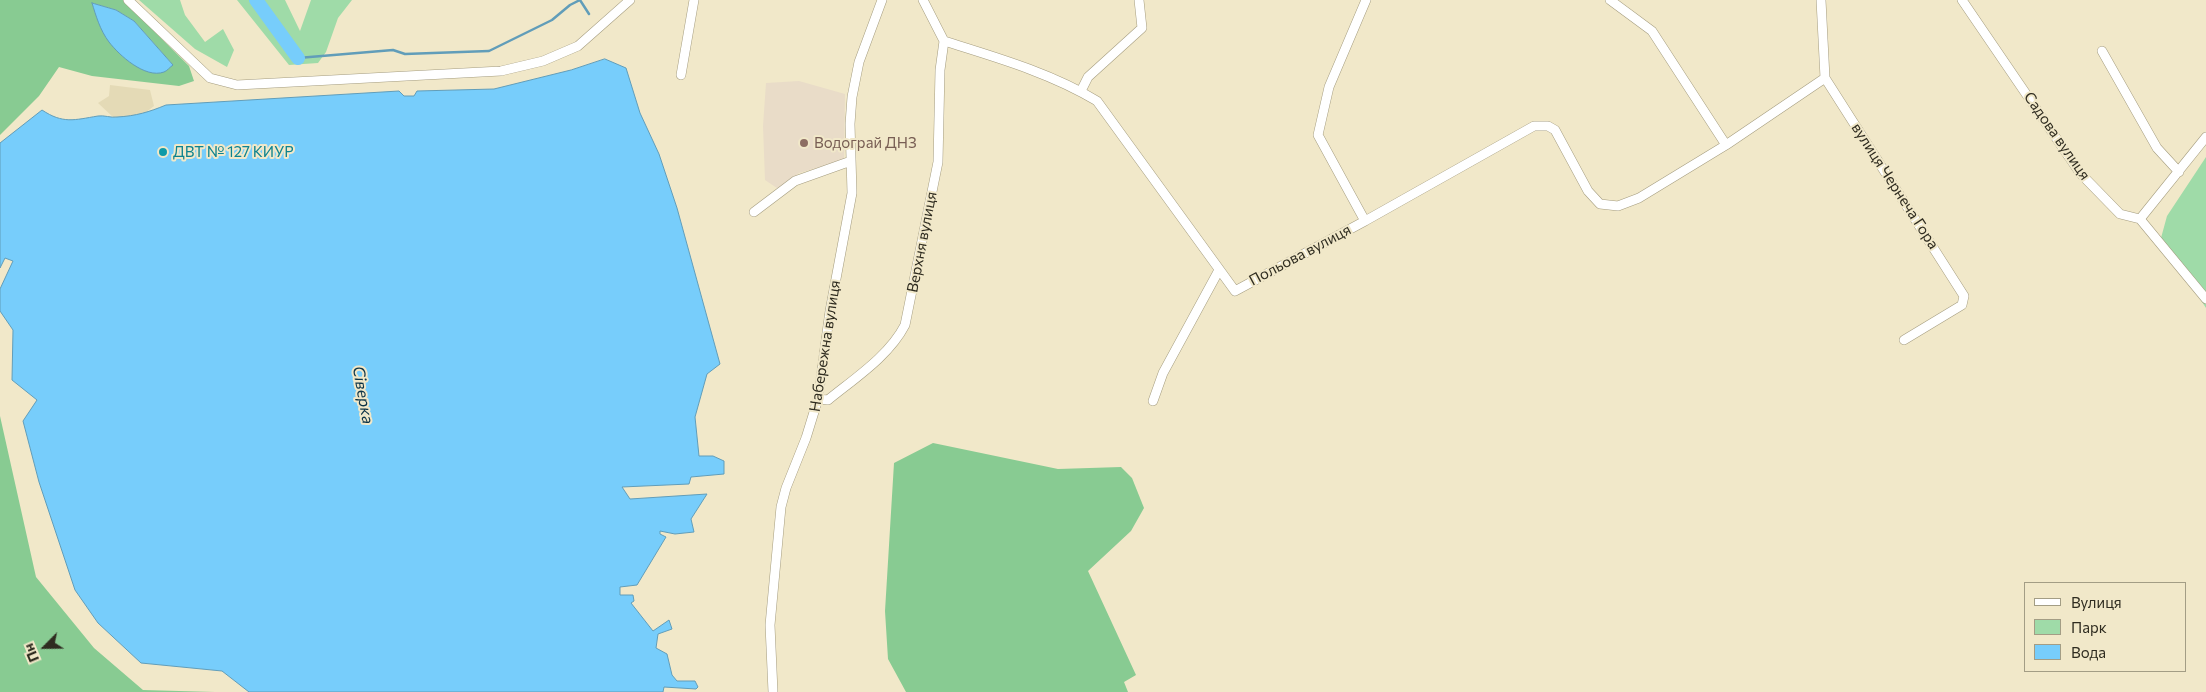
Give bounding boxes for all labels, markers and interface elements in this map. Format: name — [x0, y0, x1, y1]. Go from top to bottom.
street label: Садова вулиця — [2020, 88, 2094, 184]
street label: вулиця Чернеча Гора — [1848, 120, 1942, 252]
place label: Водограй ДНЗ — [814, 134, 916, 152]
marker: Водограй ДНЗ — [798, 137, 810, 149]
place label: ДВТ № 127 КИУР — [173, 143, 294, 161]
marker: ДВТ № 127 КИУР — [157, 146, 169, 158]
street label: Верхня вулиця — [903, 190, 941, 294]
street label: Польова вулиця — [1246, 221, 1354, 289]
street label: Набережна вулиця — [806, 279, 844, 413]
water label: Сіверка — [348, 365, 378, 425]
legend — [2024, 582, 2186, 672]
text: Вулиця — [2071, 593, 2122, 611]
text: Парк — [2071, 618, 2107, 636]
north arrow — [20, 622, 70, 672]
text: Пн — [19, 641, 42, 665]
text: Вода — [2071, 643, 2106, 661]

